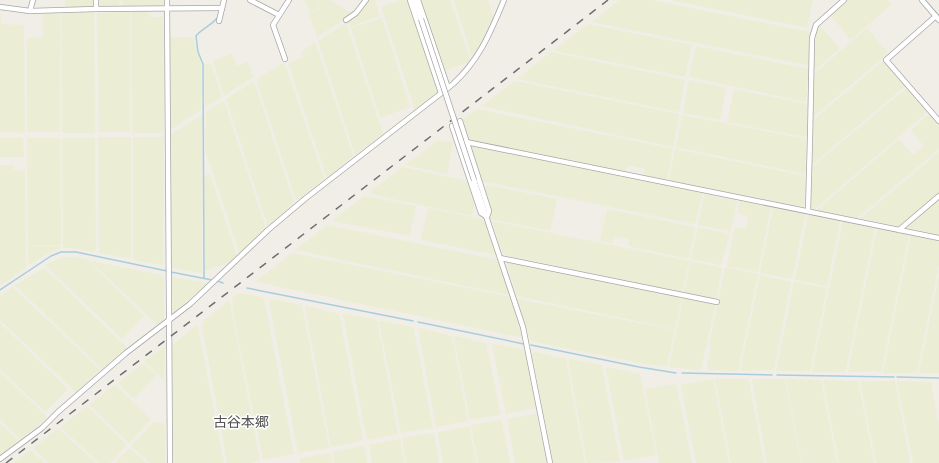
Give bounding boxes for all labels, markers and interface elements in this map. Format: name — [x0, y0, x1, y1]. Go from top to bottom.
district label: 古谷本郷 — [213, 413, 269, 431]

